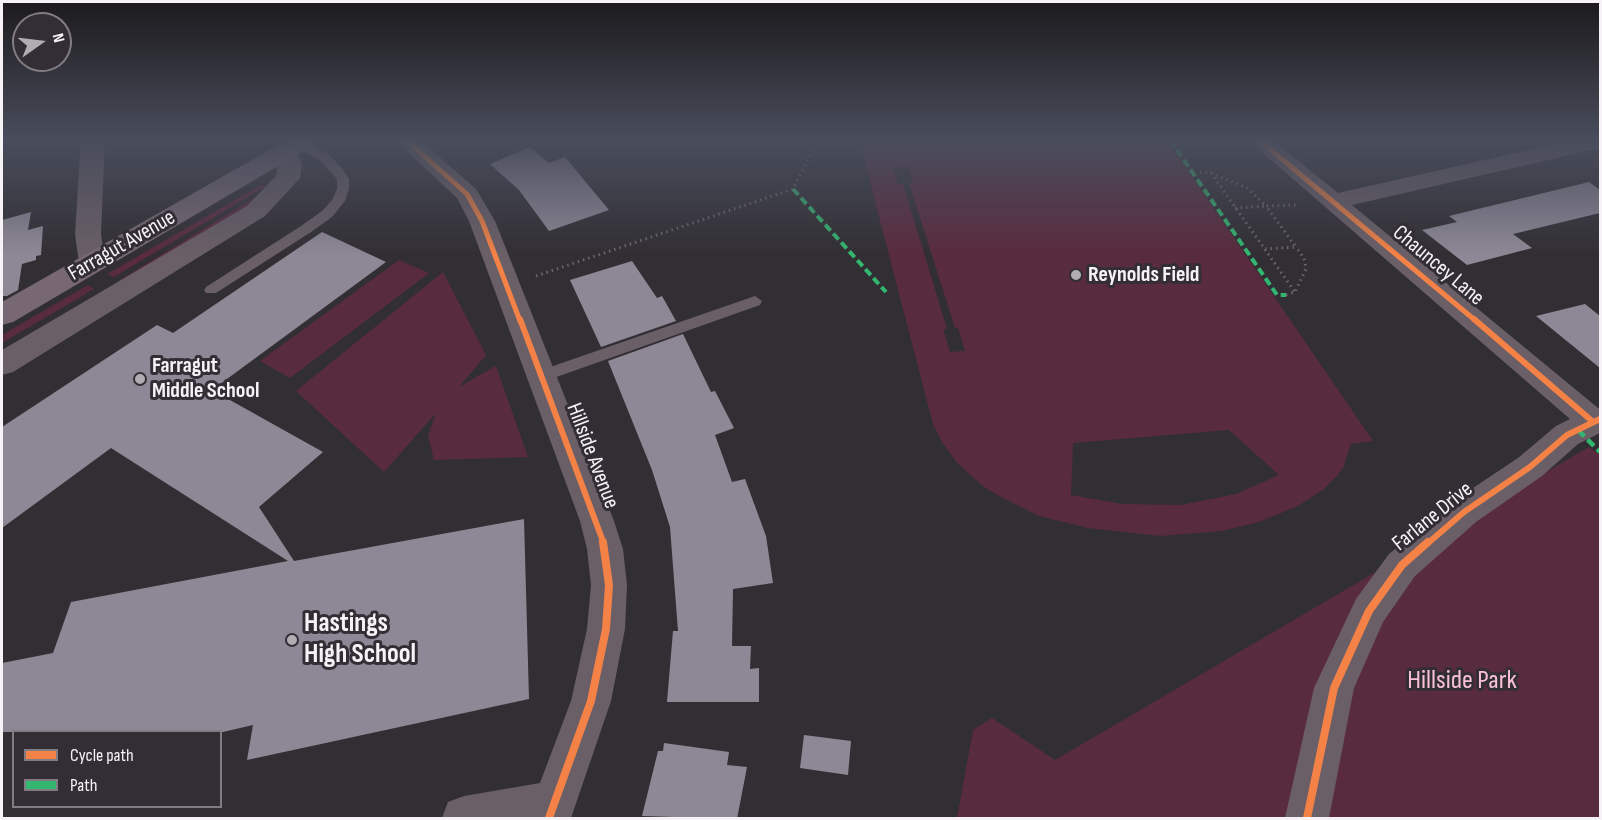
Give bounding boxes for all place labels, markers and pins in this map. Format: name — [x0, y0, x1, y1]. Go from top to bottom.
place label: Reynolds Field — [1088, 262, 1199, 288]
marker: Reynolds Field — [1069, 268, 1083, 282]
place label: Farragut Middle School — [152, 353, 259, 404]
marker: Farragut Middle School — [133, 372, 147, 386]
place label: Hastings High School — [304, 608, 416, 671]
marker: Hastings High School — [285, 633, 299, 647]

